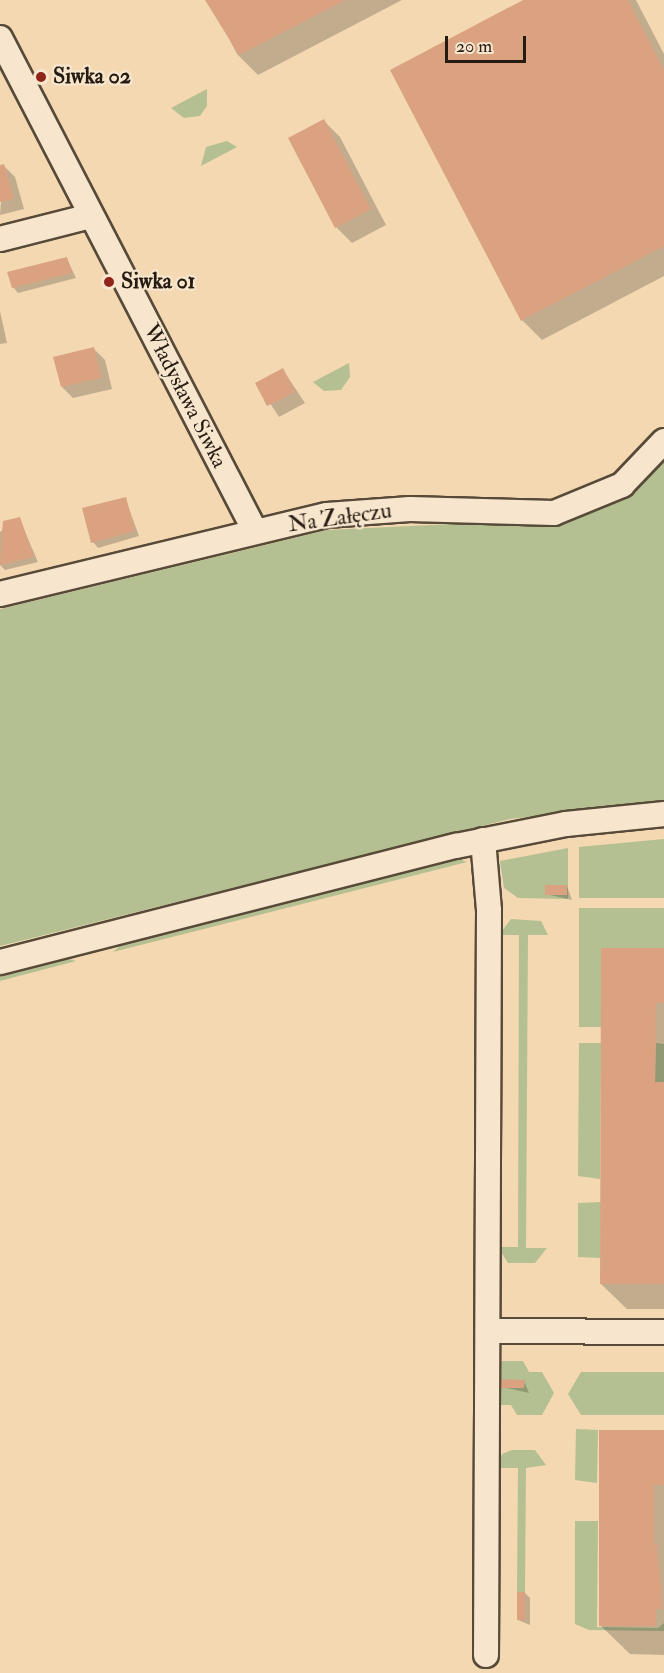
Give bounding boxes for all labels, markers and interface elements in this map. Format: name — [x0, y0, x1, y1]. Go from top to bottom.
scale bar — [448, 24, 529, 62]
text: 20 m — [456, 35, 492, 58]
place label: Siwka 02 — [53, 64, 131, 90]
marker: Siwka 02 — [34, 70, 48, 84]
place label: Siwka 01 — [121, 269, 195, 295]
marker: Siwka 01 — [102, 275, 116, 289]
street label: Władysława Siwka — [137, 320, 233, 472]
street label: Na Załęczu — [287, 498, 393, 538]

